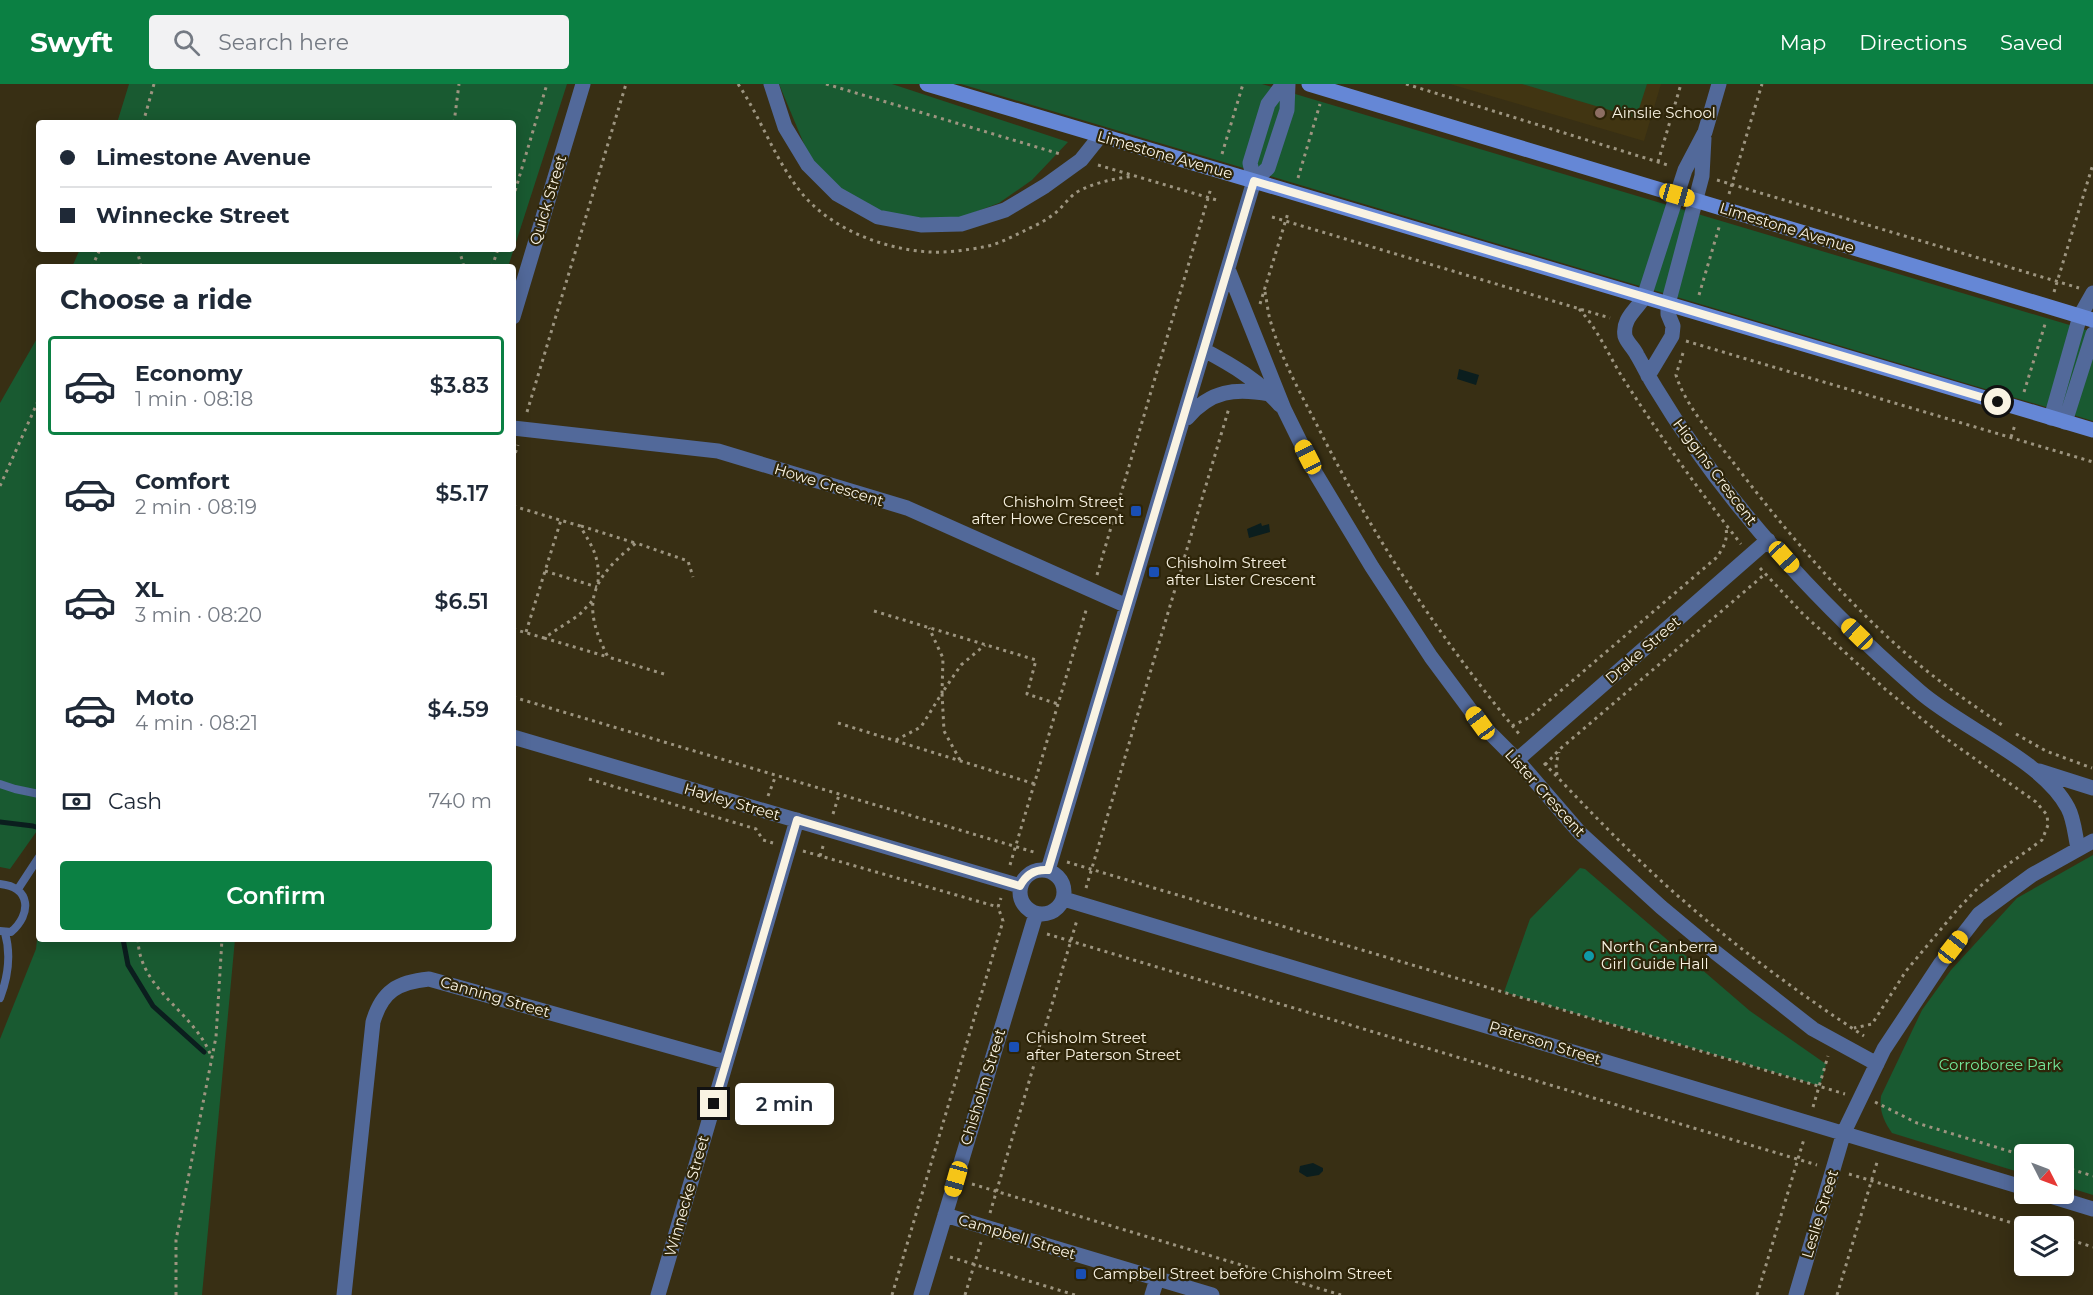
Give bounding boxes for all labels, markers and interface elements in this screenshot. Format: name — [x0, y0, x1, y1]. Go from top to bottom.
search box — [149, 15, 569, 69]
text: Swyft — [30, 25, 113, 59]
icon: search — [170, 26, 203, 59]
text: Search here — [218, 29, 349, 56]
text: Map — [1780, 30, 1826, 55]
text: Directions — [1859, 30, 1967, 55]
text: Saved — [2000, 30, 2063, 55]
place label: Ainslie School — [1612, 103, 1716, 122]
marker: Ainslie School — [1593, 106, 1607, 120]
street label: Limestone Avenue — [1095, 126, 1235, 183]
text: Limestone Avenue — [96, 144, 311, 171]
street label: Quick Street — [525, 152, 570, 247]
car — [1657, 181, 1697, 209]
street label: Limestone Avenue — [1717, 198, 1857, 257]
text: Winnecke Street — [96, 202, 290, 229]
text: Choose a ride — [60, 283, 252, 316]
icon: car — [63, 359, 117, 413]
text: Economy — [135, 360, 243, 387]
text: $3.83 — [430, 372, 489, 399]
text: 1 min · 08:18 — [135, 387, 253, 411]
route start — [1984, 388, 2011, 415]
street label: Higgins Crescent — [1669, 415, 1762, 529]
car — [1292, 437, 1324, 477]
street label: Howe Crescent — [772, 459, 886, 510]
icon: car — [63, 467, 117, 521]
text: Comfort — [135, 468, 230, 495]
text: $5.17 — [436, 480, 489, 507]
place label: Chisholm Street after Howe Crescent — [971, 492, 1124, 528]
text: 2 min · 08:19 — [135, 495, 257, 519]
marker: Chisholm Street after Howe Crescent — [1129, 504, 1143, 518]
car — [1765, 538, 1803, 576]
place label: Chisholm Street after Lister Crescent — [1166, 553, 1316, 589]
marker: Chisholm Street after Lister Crescent — [1147, 565, 1161, 579]
icon: car — [63, 575, 117, 629]
text: XL — [135, 576, 164, 603]
text: $6.51 — [435, 588, 489, 615]
text: 3 min · 08:20 — [135, 603, 262, 627]
street label: Drake Street — [1601, 612, 1684, 688]
car — [1838, 615, 1876, 653]
icon: car — [63, 683, 117, 737]
text: Moto — [135, 684, 194, 711]
text: $4.59 — [428, 696, 489, 723]
car — [1462, 703, 1498, 743]
text: 4 min · 08:21 — [135, 711, 258, 735]
street label: Lister Crescent — [1501, 745, 1590, 840]
street label: Hayley Street — [682, 779, 782, 824]
icon: cash — [60, 785, 93, 818]
text: Cash — [108, 788, 162, 815]
text: 740 m — [429, 789, 492, 813]
button: Confirm — [60, 861, 492, 930]
car — [1935, 927, 1971, 967]
place label: North Canberra Girl Guide Hall — [1601, 937, 1718, 973]
marker: North Canberra Girl Guide Hall — [1582, 949, 1596, 963]
street label: Canning Street — [438, 972, 552, 1021]
street label: Paterson Street — [1487, 1016, 1604, 1069]
street label: Chisholm Street — [956, 1026, 1009, 1147]
place label: Chisholm Street after Paterson Street — [1026, 1028, 1181, 1064]
marker: Chisholm Street after Paterson Street — [1007, 1040, 1021, 1054]
park label: Corroboree Park — [1939, 1055, 2061, 1074]
callout: 2 min — [735, 1083, 834, 1125]
route end — [700, 1090, 727, 1117]
text: 2 min — [756, 1092, 813, 1116]
street label: Winnecke Street — [660, 1133, 713, 1259]
north arrow — [2014, 1144, 2074, 1204]
map controls — [2014, 1144, 2074, 1276]
car — [942, 1159, 970, 1199]
street label: Leslie Street — [1797, 1167, 1842, 1260]
street label: Campbell Street — [956, 1210, 1078, 1263]
button: layers — [2014, 1216, 2074, 1276]
place label: Campbell Street before Chisholm Street — [1093, 1264, 1392, 1283]
marker: Campbell Street before Chisholm Street — [1074, 1267, 1088, 1281]

